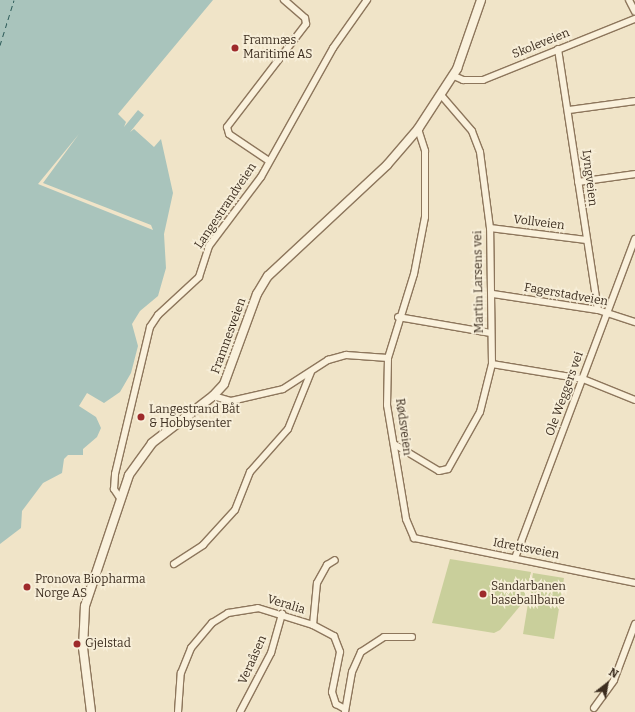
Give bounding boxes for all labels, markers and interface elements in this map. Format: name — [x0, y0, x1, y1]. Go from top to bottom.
street label: Skoleveien — [510, 26, 572, 62]
place label: Framnæs Maritime AS — [243, 34, 312, 62]
marker: Framnæs Maritime AS — [230, 43, 240, 53]
street label: Lyngveien — [578, 149, 600, 207]
street label: Langestrandveien — [192, 160, 260, 252]
street label: Vollveien — [513, 213, 565, 233]
street label: Martin Larsens vei — [471, 231, 487, 333]
street label: Fagerstadveien — [523, 281, 609, 309]
street label: Framnesveien — [209, 296, 249, 376]
street label: Ole Weggers vei — [543, 350, 587, 438]
street label: Rødsveien — [392, 397, 414, 457]
place label: Langestrand Båt & Hobbysenter — [149, 403, 240, 431]
marker: Langestrand Båt & Hobbysenter — [136, 412, 146, 422]
street label: Idrettsveien — [492, 536, 560, 562]
place label: Pronova Biopharma Norge AS — [35, 573, 146, 601]
place label: Sandarbanen baseballbane — [491, 580, 566, 608]
marker: Pronova Biopharma Norge AS — [22, 582, 32, 592]
marker: Sandarbanen baseballbane — [478, 589, 488, 599]
street label: Veralia — [265, 592, 307, 618]
street label: Veraåsen — [236, 633, 270, 687]
place label: Gjelstad — [85, 637, 131, 651]
marker: Gjelstad — [72, 639, 82, 649]
north arrow — [587, 664, 627, 704]
text: N — [606, 666, 620, 681]

